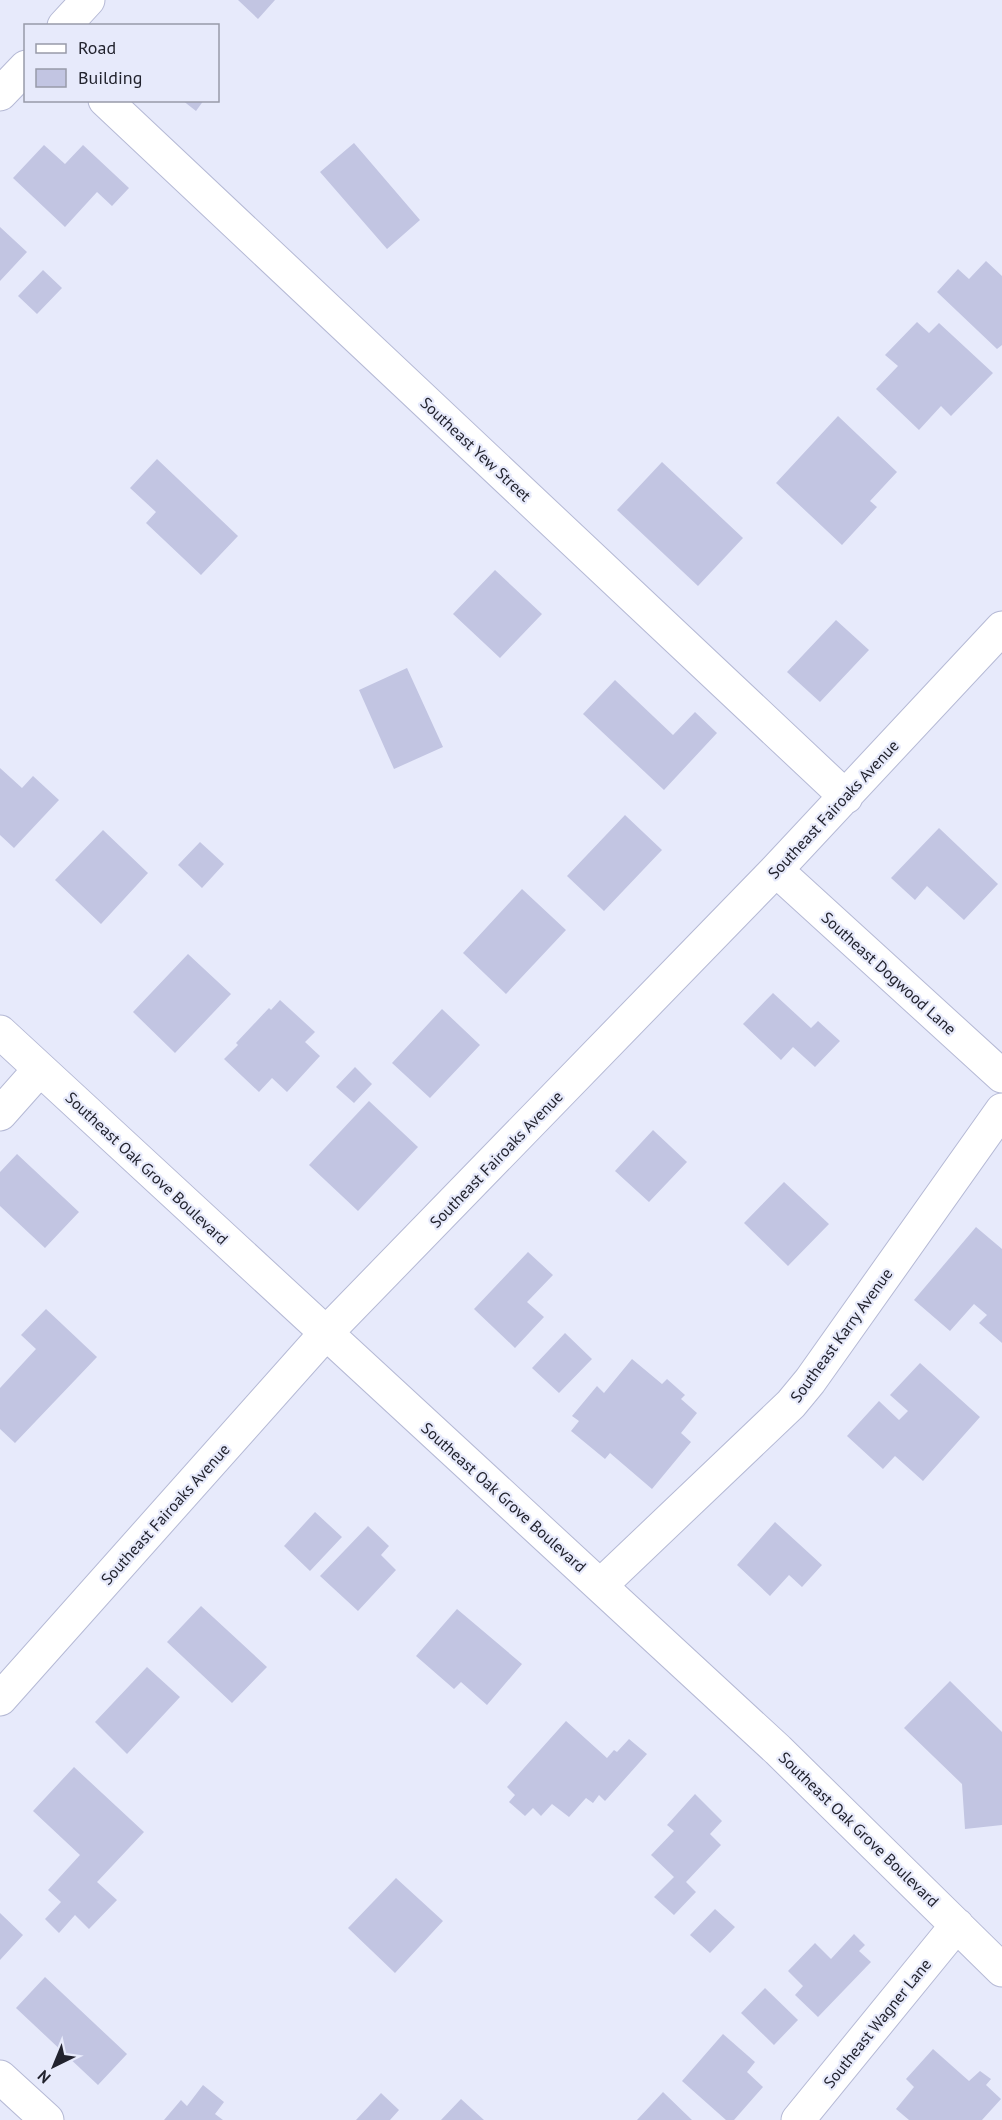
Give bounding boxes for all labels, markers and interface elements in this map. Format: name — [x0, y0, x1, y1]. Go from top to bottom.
legend — [24, 24, 219, 102]
text: Road — [78, 36, 116, 59]
text: Building — [78, 66, 142, 89]
street label: Southeast Yew Street — [417, 393, 536, 506]
street label: Southeast Fairoaks Avenue — [763, 735, 903, 883]
street label: Southeast Dogwood Lane — [818, 907, 960, 1039]
street label: Southeast Fairoaks Avenue — [425, 1086, 567, 1232]
street label: Southeast Oak Grove Boulevard — [62, 1087, 232, 1249]
street label: Southeast Karry Avenue — [786, 1264, 896, 1406]
street label: Southeast Oak Grove Boulevard — [417, 1418, 591, 1576]
street label: Southeast Fairoaks Avenue — [96, 1439, 234, 1589]
street label: Southeast Oak Grove Boulevard — [775, 1747, 943, 1911]
street label: Southeast Wagner Lane — [819, 1954, 935, 2092]
north arrow — [24, 2036, 84, 2096]
text: N — [33, 2066, 54, 2088]

